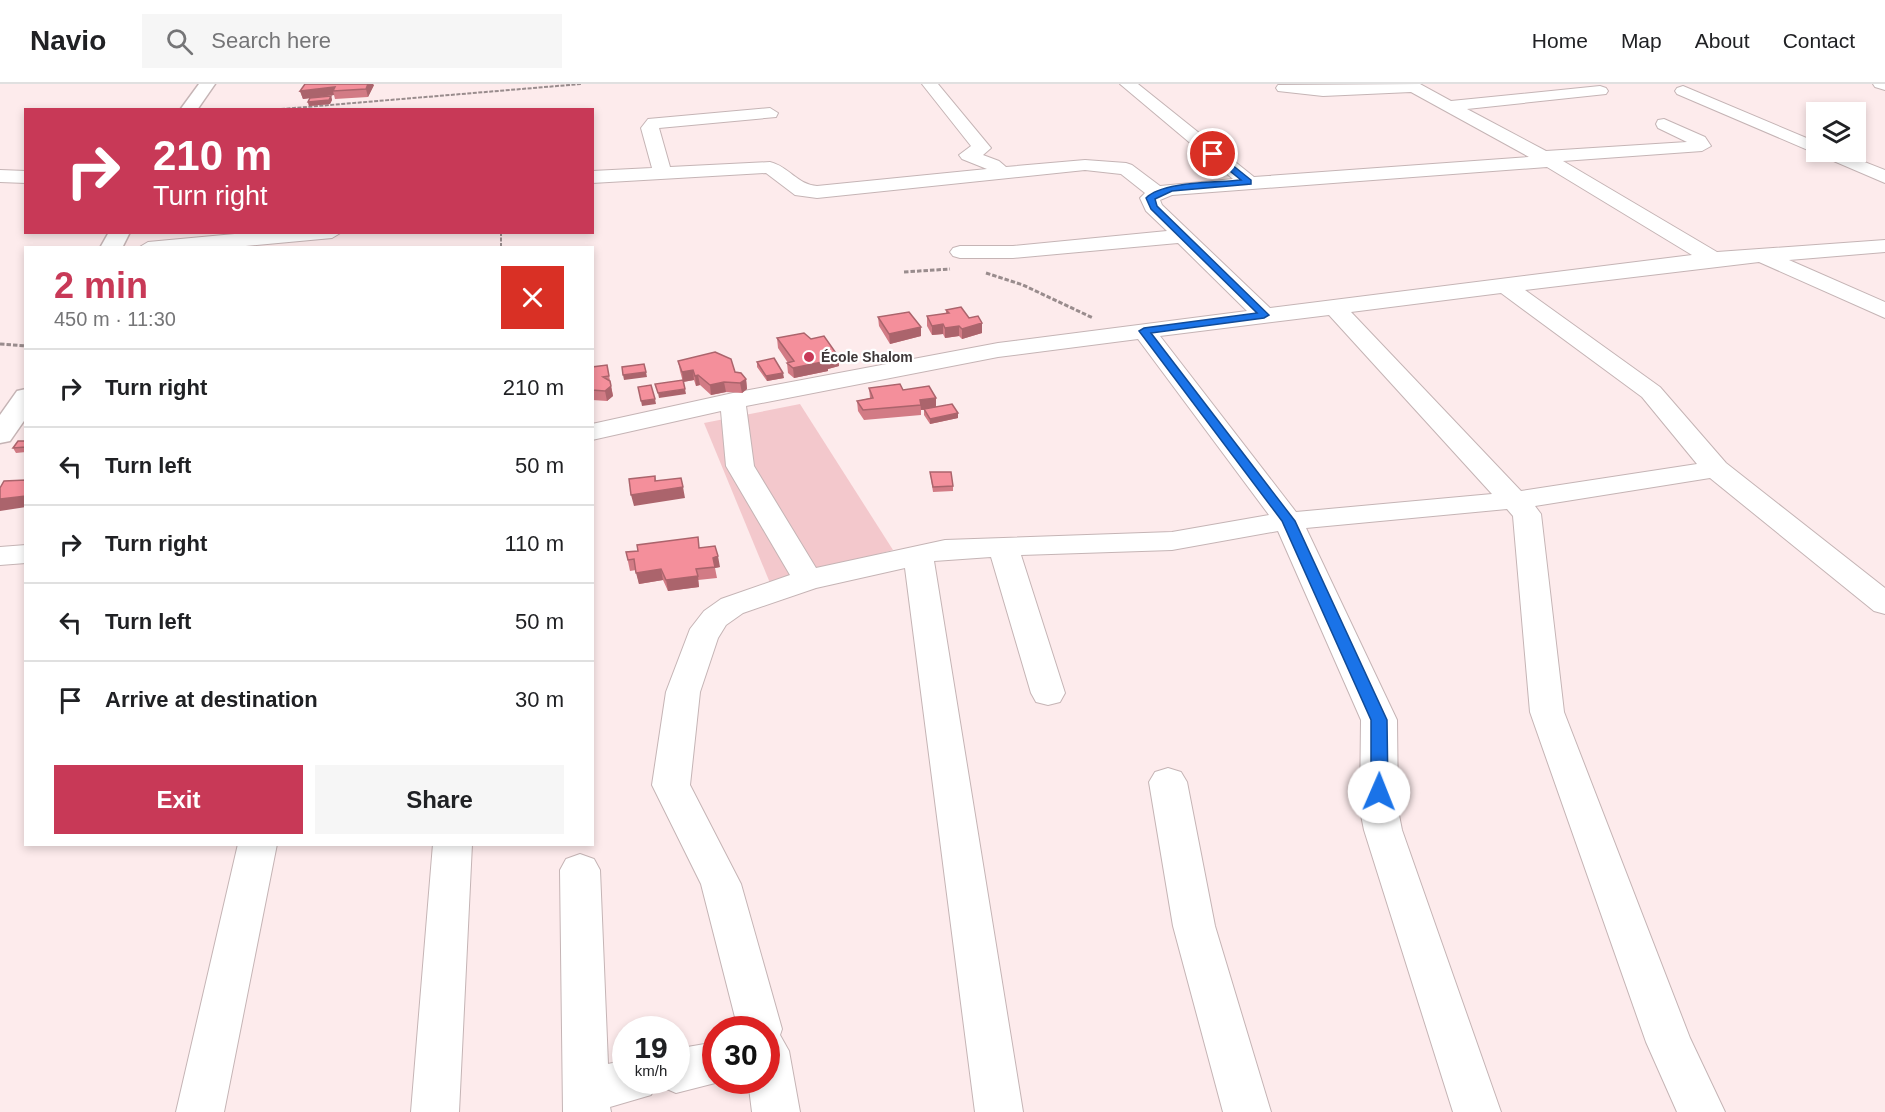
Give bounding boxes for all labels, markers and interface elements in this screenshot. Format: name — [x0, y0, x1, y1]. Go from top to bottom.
search box — [142, 14, 562, 68]
text: Navio — [30, 25, 106, 56]
icon: search — [163, 25, 196, 58]
text: Search here — [211, 28, 331, 53]
text: Home — [1532, 29, 1588, 52]
text: Map — [1621, 29, 1662, 52]
text: About — [1695, 29, 1750, 52]
text: Contact — [1783, 29, 1855, 52]
map controls — [1806, 102, 1866, 162]
button: layers — [1806, 102, 1866, 162]
pin — [1187, 128, 1238, 179]
icon: right — [54, 132, 132, 210]
text: 210 m — [153, 132, 272, 179]
icon: arrive — [1196, 137, 1229, 170]
text: Turn right — [153, 181, 268, 211]
text: 2 min — [54, 265, 148, 306]
button: close — [501, 266, 564, 329]
text: 450 m · 11:30 — [54, 308, 176, 330]
place label: École Shalom — [821, 349, 913, 365]
marker: École Shalom — [802, 350, 816, 364]
icon: right — [54, 372, 87, 405]
text: Turn right — [105, 375, 207, 400]
text: 210 m — [503, 375, 564, 400]
icon: left — [54, 450, 87, 483]
text: Turn left — [105, 453, 191, 478]
text: 50 m — [515, 453, 564, 478]
icon: right — [54, 528, 87, 561]
text: Turn right — [105, 531, 207, 556]
text: 110 m — [504, 531, 564, 556]
icon: left — [54, 606, 87, 639]
text: Turn left — [105, 609, 191, 634]
text: 50 m — [515, 609, 564, 634]
icon: arrive — [54, 684, 87, 717]
text: Arrive at destination — [105, 687, 318, 712]
text: 30 m — [515, 687, 564, 712]
position arrow — [1347, 760, 1411, 824]
button: Exit — [54, 765, 303, 834]
button: Share — [315, 765, 564, 834]
speed limit sign: 30 — [702, 1016, 780, 1094]
text: 19 — [634, 1031, 668, 1064]
text: km/h — [635, 1062, 667, 1079]

